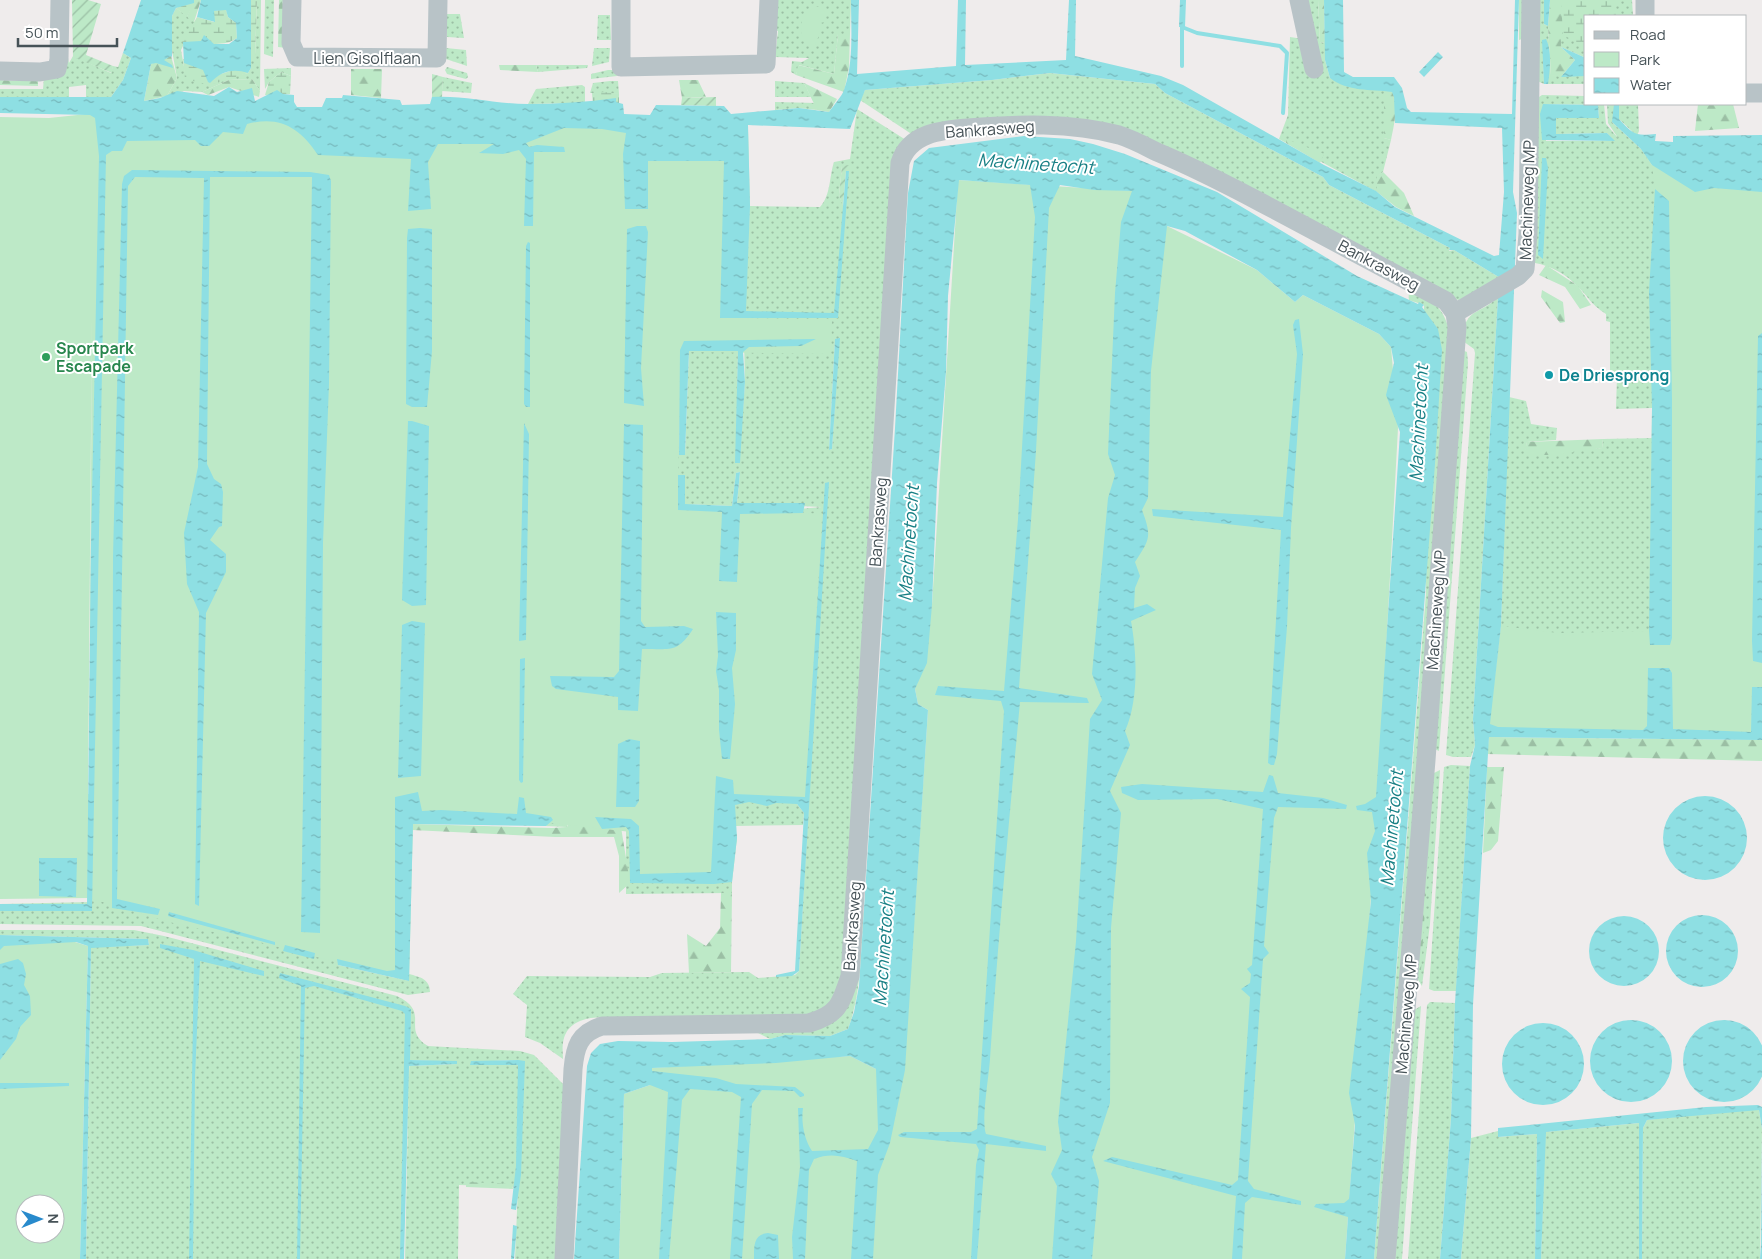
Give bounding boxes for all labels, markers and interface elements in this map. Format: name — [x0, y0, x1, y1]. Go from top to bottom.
scale bar — [18, 15, 116, 47]
legend — [1584, 15, 1747, 105]
text: 50 m — [25, 22, 59, 43]
text: Road — [1630, 24, 1666, 45]
street label: Lien Gisolflaan — [313, 47, 421, 69]
text: Park — [1630, 49, 1660, 70]
text: Water — [1630, 74, 1672, 95]
street label: Bankrasweg — [945, 115, 1035, 143]
street label: Machineweg MP — [1514, 139, 1540, 260]
water label: Machinetocht — [977, 147, 1097, 179]
street label: Bankrasweg — [1334, 234, 1424, 296]
place label: Sportpark Escapade — [56, 337, 134, 377]
marker: Sportpark Escapade — [40, 351, 52, 363]
water label: Machinetocht — [1403, 362, 1433, 482]
place label: De Driesprong — [1559, 364, 1669, 386]
marker: De Driesprong — [1543, 369, 1555, 381]
street label: Bankrasweg — [864, 477, 892, 567]
water label: Machinetocht — [892, 482, 924, 602]
street label: Machineweg MP — [1421, 549, 1451, 671]
water label: Machinetocht — [1374, 767, 1408, 887]
street label: Bankrasweg — [838, 881, 866, 971]
water label: Machinetocht — [867, 887, 899, 1007]
street label: Machineweg MP — [1390, 953, 1422, 1075]
north arrow — [15, 1194, 65, 1244]
text: N — [44, 1214, 63, 1224]

